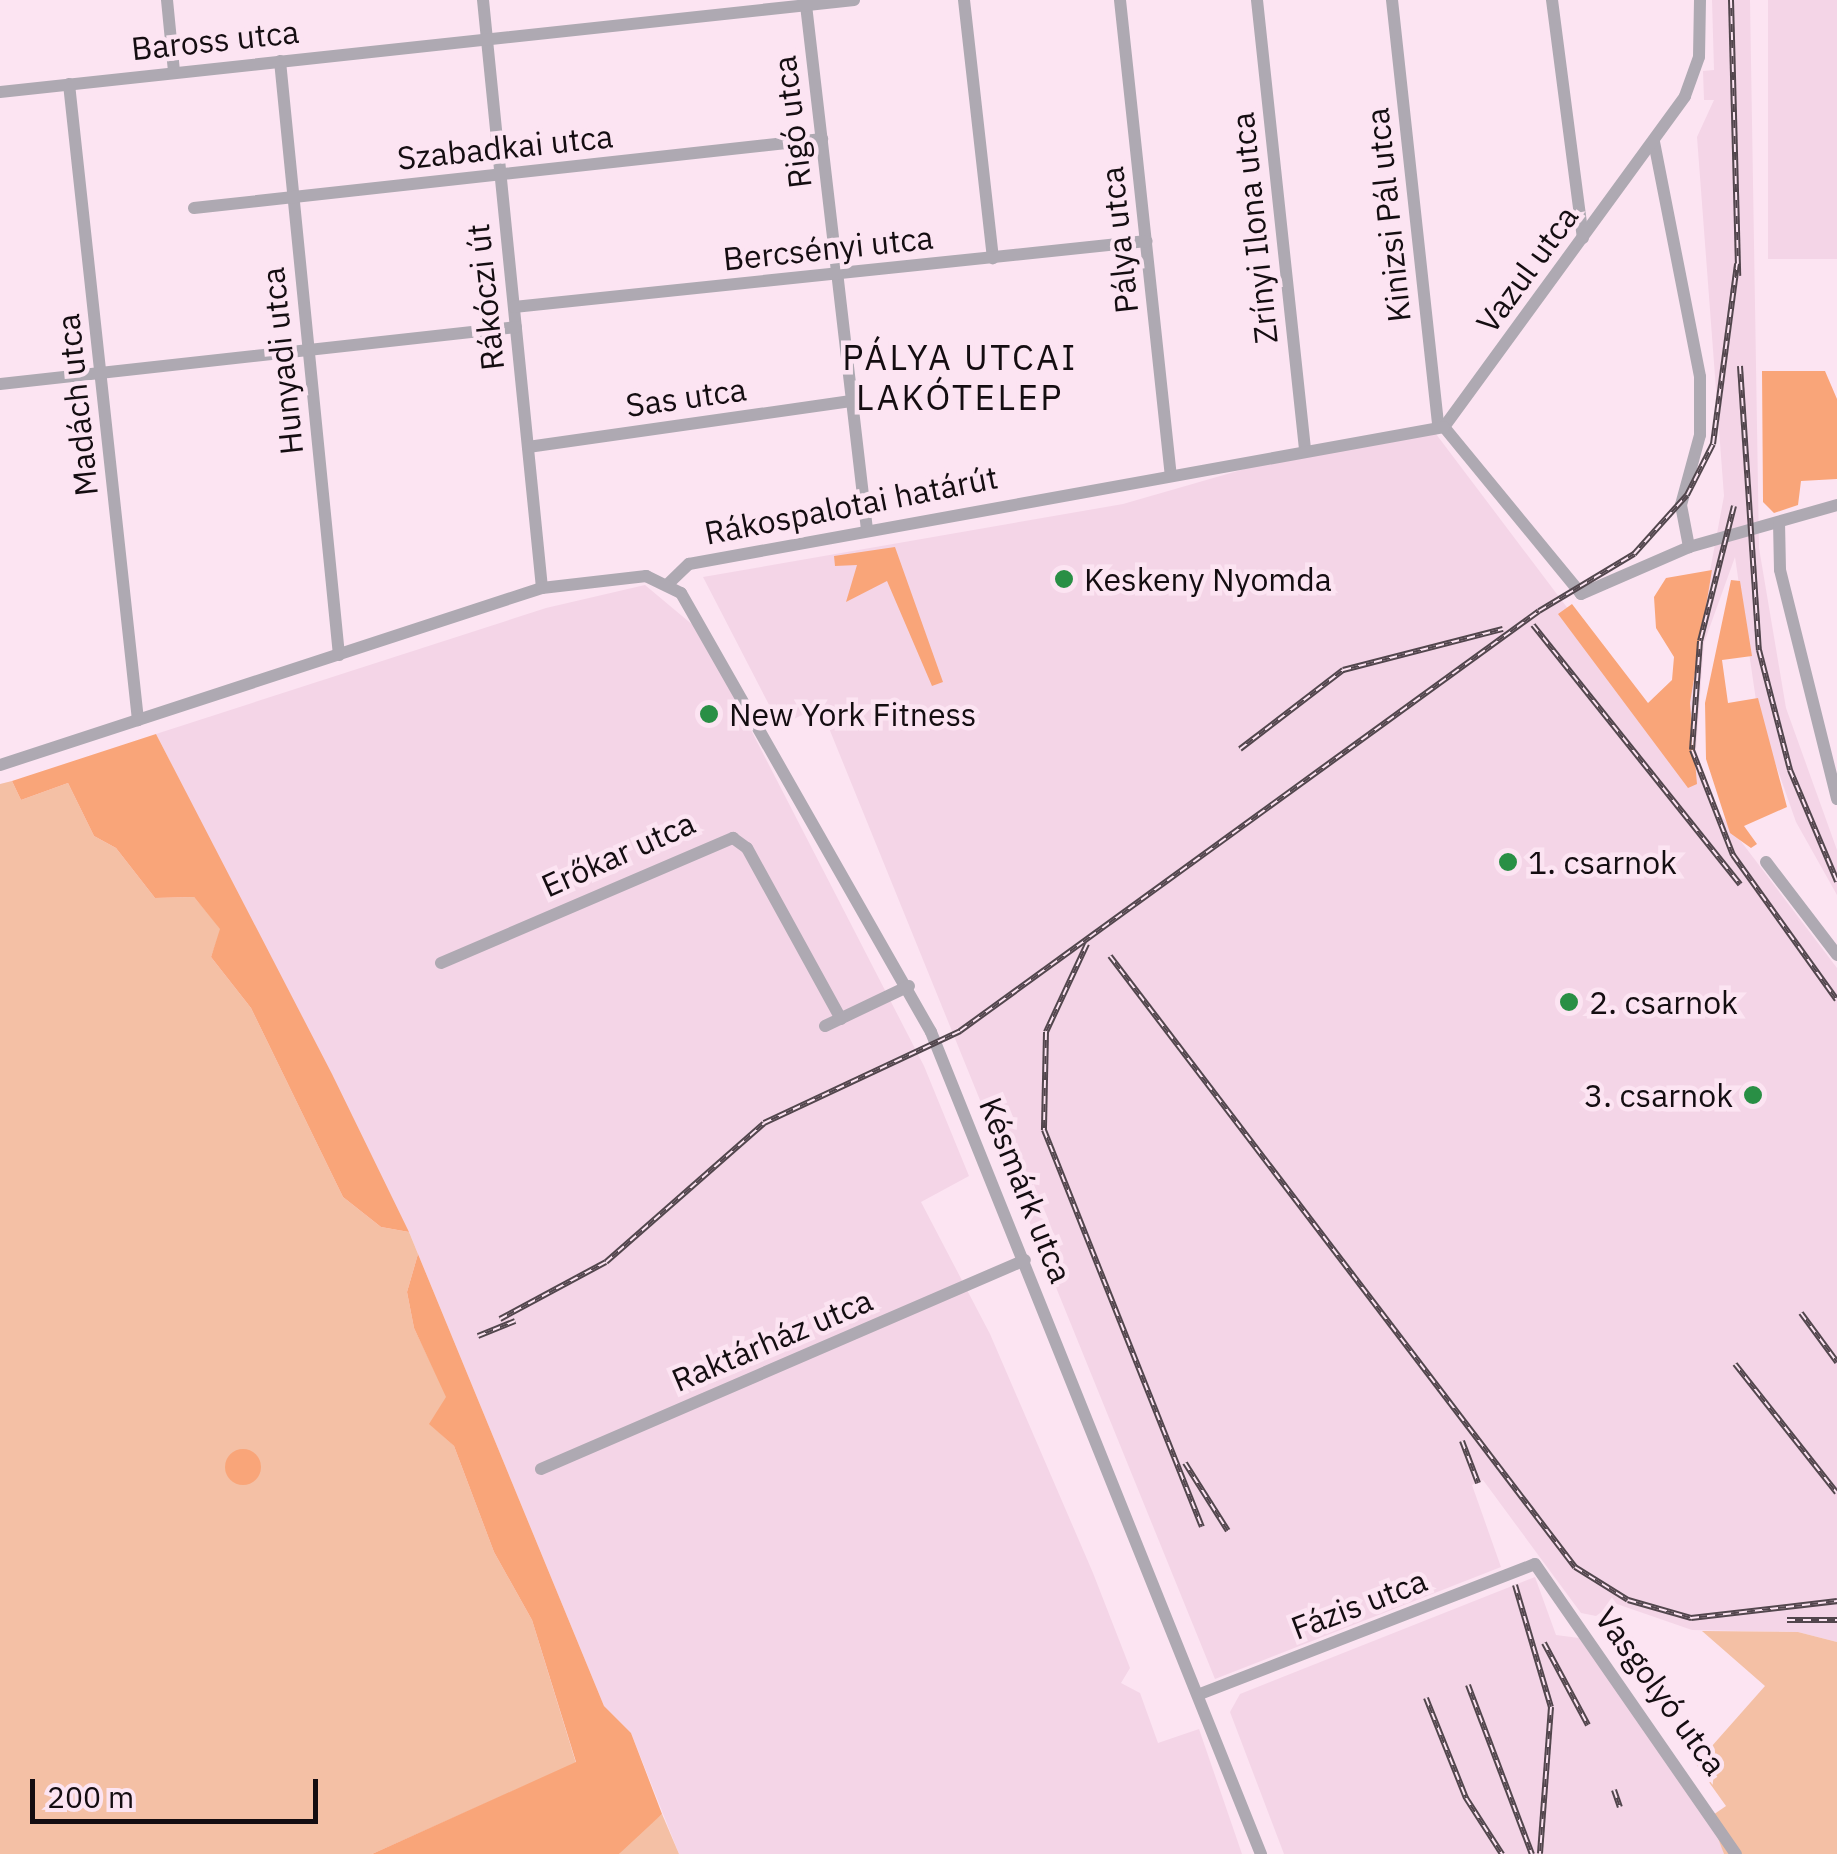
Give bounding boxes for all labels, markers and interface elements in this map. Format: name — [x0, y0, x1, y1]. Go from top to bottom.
street label: Baross utca — [129, 12, 301, 68]
street label: Rigó utca — [765, 54, 819, 190]
street label: Kinizsi Pál utca — [1358, 106, 1418, 324]
street label: Zrínyi Ilona utca — [1223, 110, 1285, 346]
street label: Szabadkai utca — [395, 117, 615, 177]
street label: Pálya utca — [1092, 165, 1146, 315]
street label: Vazul utca — [1468, 198, 1586, 340]
street label: Bercsényi utca — [721, 218, 935, 278]
street label: Rákóczi út — [458, 222, 512, 372]
street label: Hunyadi utca — [253, 266, 311, 456]
street label: Madách utca — [48, 312, 106, 498]
district label: PÁLYA UTCAI LAKÓTELEP — [842, 336, 1078, 418]
street label: Sas utca — [623, 370, 749, 424]
street label: Rákospalotai határút — [701, 458, 1001, 552]
place label: Keskeny Nyomda — [1084, 560, 1332, 598]
marker: Keskeny Nyomda — [1053, 568, 1075, 590]
place label: New York Fitness — [729, 695, 976, 733]
marker: New York Fitness — [698, 703, 720, 725]
street label: Erőkar utca — [535, 803, 701, 905]
place label: 1. csarnok — [1528, 843, 1677, 881]
marker: 1. csarnok — [1497, 851, 1519, 873]
place label: 2. csarnok — [1589, 983, 1738, 1021]
marker: 2. csarnok — [1558, 991, 1580, 1013]
place label: 3. csarnok — [1584, 1076, 1733, 1114]
marker: 3. csarnok — [1742, 1084, 1764, 1106]
street label: Késmárk utca — [971, 1092, 1081, 1288]
street label: Raktárház utca — [666, 1281, 878, 1399]
street label: Fázis utca — [1286, 1561, 1432, 1647]
street label: Vasgolyó utca — [1587, 1600, 1735, 1782]
scale bar — [35, 1759, 322, 1821]
text: 200 m — [47, 1777, 134, 1816]

